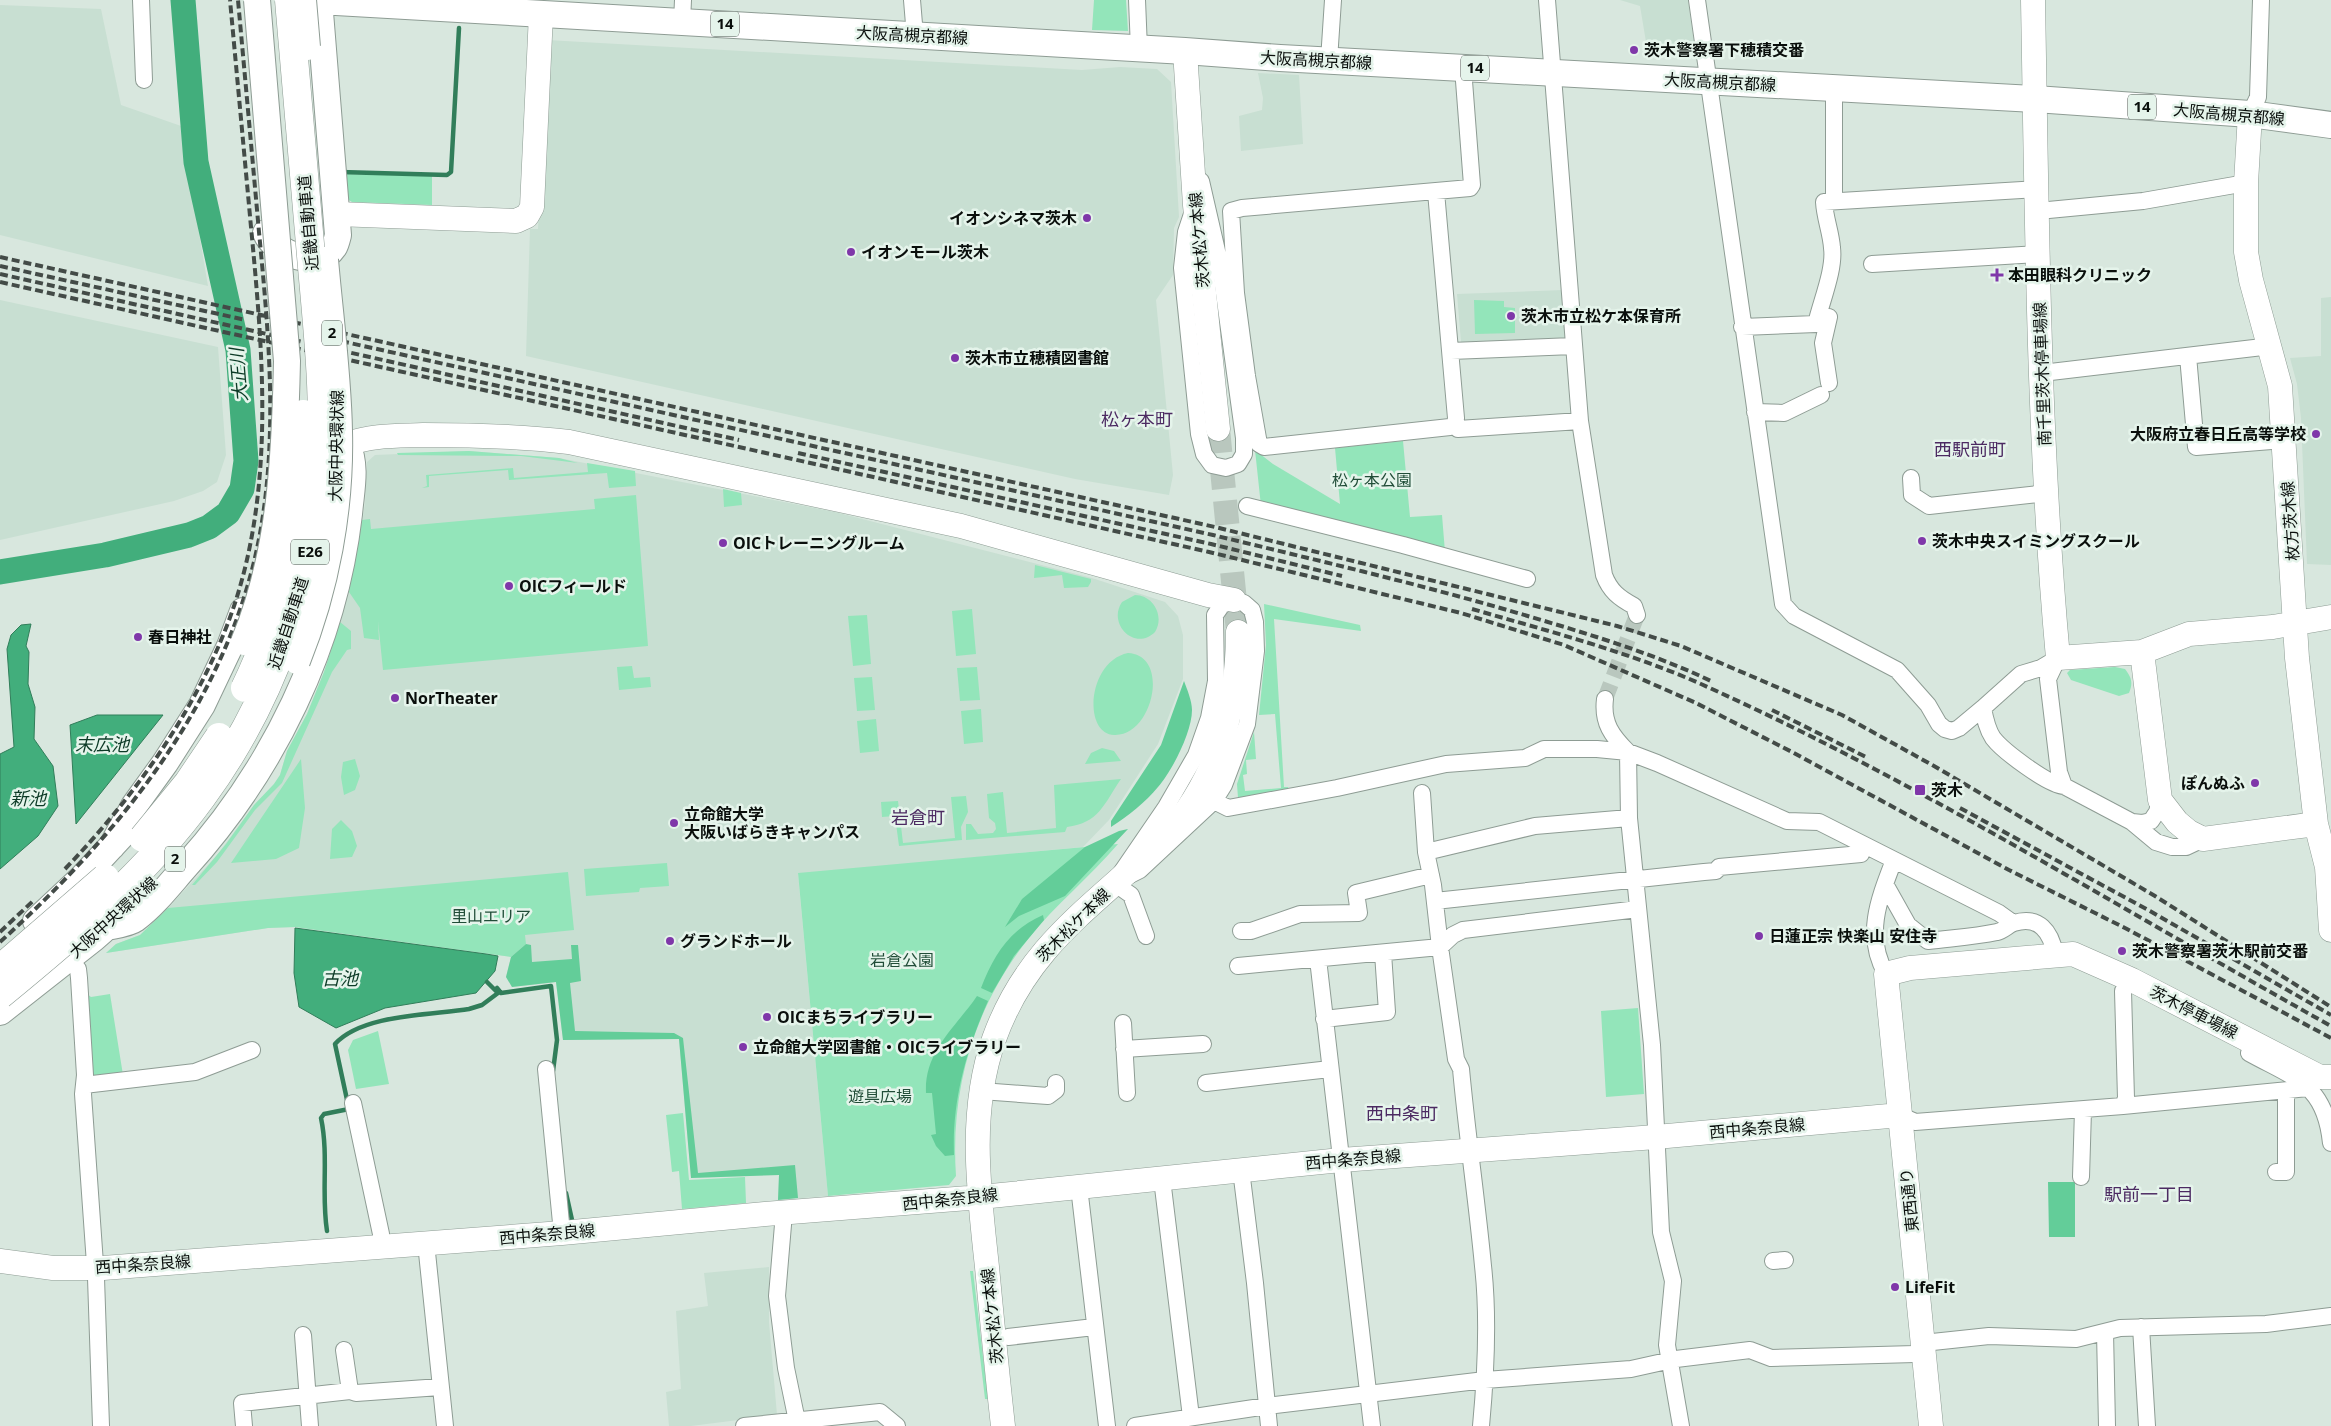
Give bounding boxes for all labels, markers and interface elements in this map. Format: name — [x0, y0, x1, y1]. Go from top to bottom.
road number: 14 — [711, 12, 739, 36]
street label: 大阪高槻京都線 — [855, 21, 969, 49]
place label: 茨木警察署下穂積交番 — [1644, 39, 1804, 61]
marker: 茨木警察署下穂積交番 — [1628, 44, 1640, 56]
street label: 大阪高槻京都線 — [1259, 46, 1373, 74]
road number: 14 — [1461, 56, 1489, 80]
street label: 大阪高槻京都線 — [1663, 68, 1777, 96]
road number: 14 — [2128, 94, 2156, 120]
street label: 大阪高槻京都線 — [2172, 98, 2286, 130]
street label: 近畿自動車道 — [293, 174, 323, 272]
street label: 茨木松ケ本線 — [1184, 191, 1214, 289]
place label: イオンシネマ茨木 — [949, 207, 1077, 229]
marker: イオンシネマ茨木 — [1081, 212, 1093, 224]
place label: イオンモール茨木 — [861, 241, 989, 263]
marker: イオンモール茨木 — [845, 246, 857, 258]
place label: 本田眼科クリニック — [2008, 264, 2152, 286]
marker: 本田眼科クリニック — [1990, 268, 2004, 282]
street label: 南千里茨木停車場線 — [2028, 302, 2056, 446]
place label: 茨木市立松ケ本保育所 — [1521, 305, 1681, 327]
marker: 茨木市立松ケ本保育所 — [1505, 310, 1517, 322]
road number: 2 — [322, 320, 342, 346]
water label: 大正川 — [224, 345, 252, 403]
place label: 茨木市立穂積図書館 — [965, 347, 1109, 369]
marker: 茨木市立穂積図書館 — [949, 352, 961, 364]
street label: 大阪中央環状線 — [324, 390, 348, 502]
district label: 松ヶ本町 — [1101, 407, 1173, 431]
place label: 大阪府立春日丘高等学校 — [2130, 423, 2306, 445]
marker: 大阪府立春日丘高等学校 — [2310, 428, 2322, 440]
district label: 西駅前町 — [1934, 437, 2006, 461]
park label: 松ヶ本公園 — [1332, 469, 1412, 491]
street label: 枚方茨木線 — [2276, 480, 2304, 562]
place label: 茨木中央スイミングスクール — [1932, 530, 2140, 552]
place label: OICトレーニングルーム — [733, 532, 905, 554]
marker: 茨木中央スイミングスクール — [1916, 535, 1928, 547]
marker: OICトレーニングルーム — [717, 537, 729, 549]
road number: E26 — [291, 540, 329, 564]
street label: 近畿自動車道 — [263, 574, 313, 672]
place label: OICフィールド — [519, 575, 627, 597]
marker: OICフィールド — [503, 580, 515, 592]
place label: 春日神社 — [148, 626, 212, 648]
marker: 春日神社 — [132, 631, 144, 643]
place label: NorTheater — [405, 687, 498, 709]
marker: NorTheater — [389, 692, 401, 704]
water label: 末広池 — [75, 732, 131, 756]
place label: ぽんぬふ — [2181, 772, 2245, 794]
marker: ぽんぬふ — [2249, 777, 2261, 789]
place label: 茨木 — [1931, 779, 1963, 801]
marker: 茨木 — [1913, 783, 1927, 797]
water label: 新池 — [10, 786, 48, 810]
place label: 立命館大学 大阪いばらきキャンパス — [684, 803, 860, 843]
district label: 岩倉町 — [891, 805, 945, 829]
marker: 立命館大学 大阪いばらきキャンパス — [668, 817, 680, 829]
road number: 2 — [165, 846, 185, 872]
street label: 大阪中央環状線 — [64, 871, 162, 963]
street label: 茨木松ケ本線 — [1031, 883, 1115, 967]
park label: 里山エリア — [451, 905, 531, 927]
place label: 日蓮正宗 快楽山 安住寺 — [1769, 925, 1937, 947]
place label: グランドホール — [680, 930, 792, 952]
marker: 日蓮正宗 快楽山 安住寺 — [1753, 930, 1765, 942]
marker: グランドホール — [664, 935, 676, 947]
place label: 茨木警察署茨木駅前交番 — [2132, 940, 2308, 962]
marker: 茨木警察署茨木駅前交番 — [2116, 945, 2128, 957]
park label: 岩倉公園 — [870, 949, 934, 971]
water label: 古池 — [322, 966, 360, 990]
street label: 茨木停車場線 — [2146, 980, 2242, 1044]
place label: OICまちライブラリー — [777, 1006, 933, 1028]
marker: OICまちライブラリー — [761, 1011, 773, 1023]
place label: 立命館大学図書館・OICライブラリー — [753, 1036, 1021, 1058]
marker: 立命館大学図書館・OICライブラリー — [737, 1041, 749, 1053]
park label: 遊具広場 — [848, 1085, 912, 1107]
district label: 西中条町 — [1366, 1101, 1438, 1125]
street label: 西中条奈良線 — [1708, 1113, 1806, 1143]
street label: 西中条奈良線 — [1304, 1144, 1402, 1174]
street label: 東西通り — [1895, 1167, 1923, 1233]
district label: 駅前一丁目 — [2104, 1182, 2194, 1206]
street label: 西中条奈良線 — [901, 1183, 999, 1215]
street label: 西中条奈良線 — [498, 1219, 596, 1249]
street label: 西中条奈良線 — [94, 1250, 192, 1278]
street label: 茨木松ケ本線 — [976, 1267, 1008, 1365]
place label: LifeFit — [1905, 1276, 1955, 1298]
marker: LifeFit — [1889, 1281, 1901, 1293]

